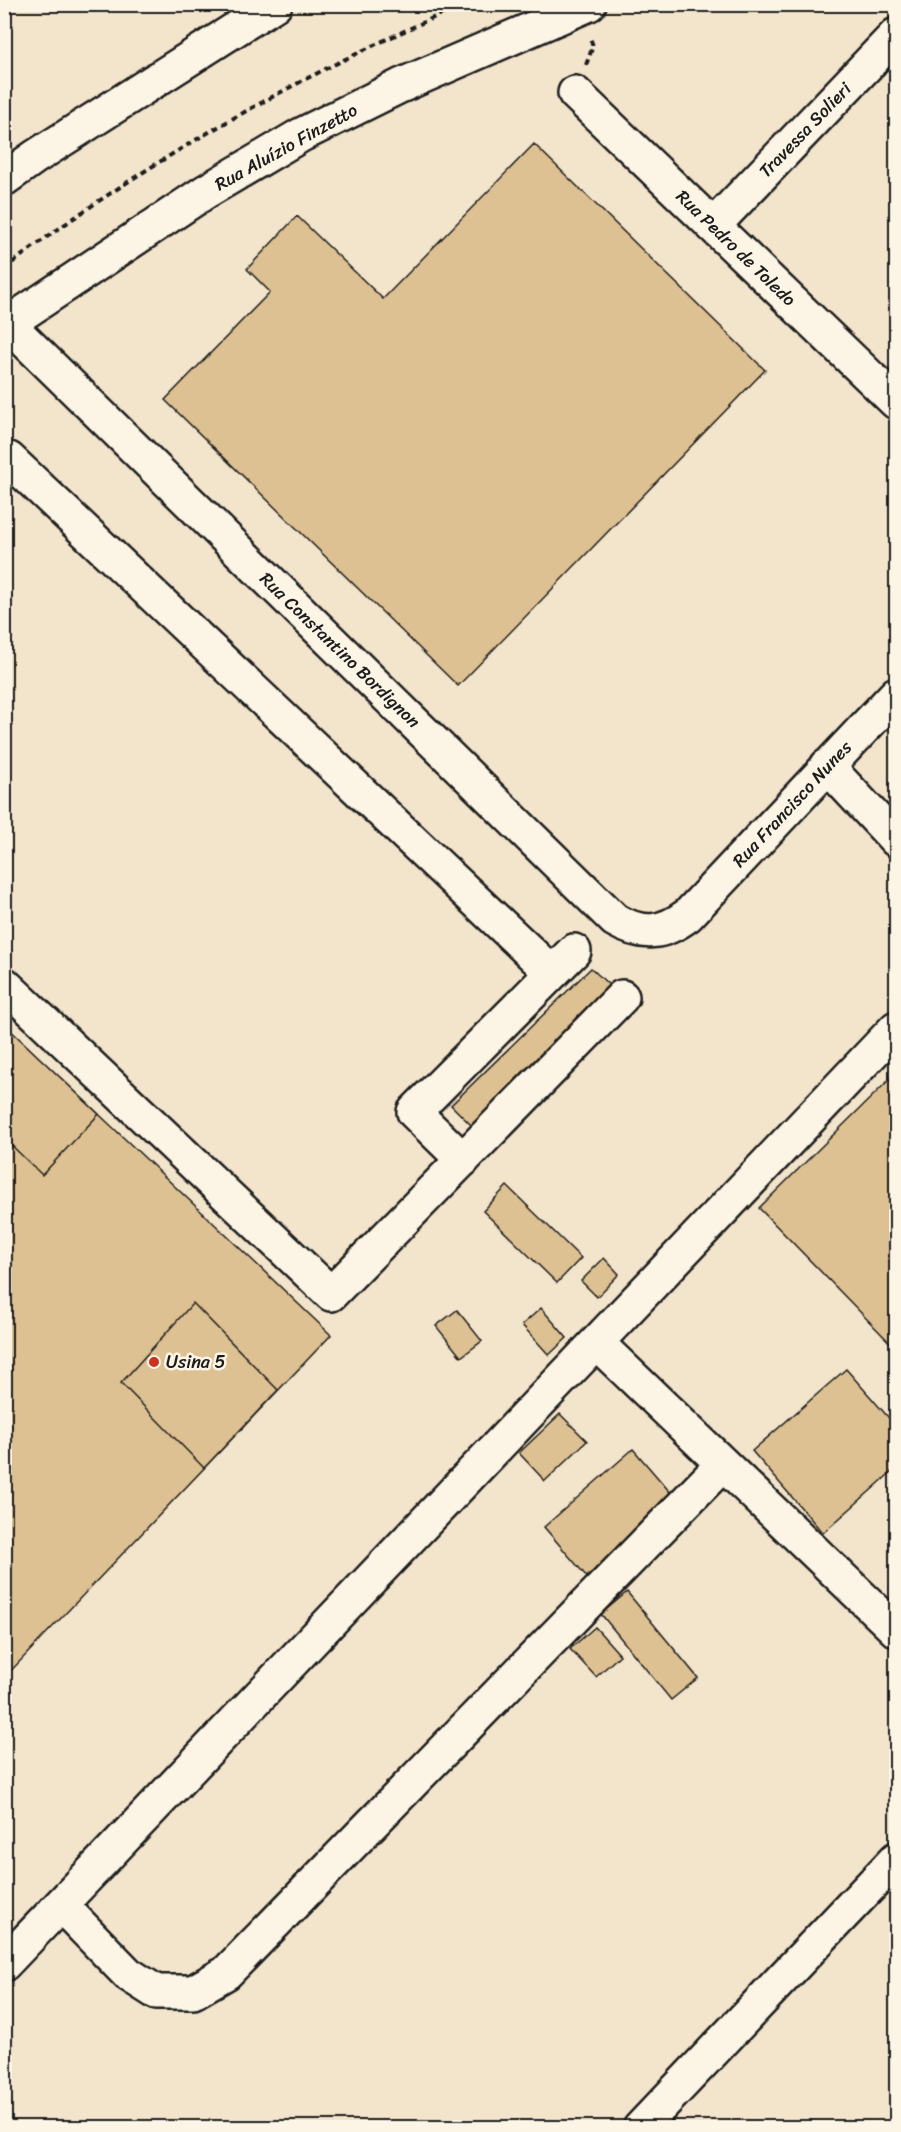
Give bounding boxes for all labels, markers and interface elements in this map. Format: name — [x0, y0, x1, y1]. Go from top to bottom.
street label: Travessa Solieri — [751, 74, 860, 185]
street label: Rua Aluízio Finzetto — [208, 94, 364, 200]
street label: Rua Pedro de Toledo — [668, 182, 804, 314]
street label: Rua Constantino Bordignon — [252, 564, 428, 736]
street label: Rua Francisco Nunes — [724, 732, 860, 875]
place label: Usina 5 — [166, 1346, 226, 1378]
marker: Usina 5 — [147, 1355, 161, 1369]

